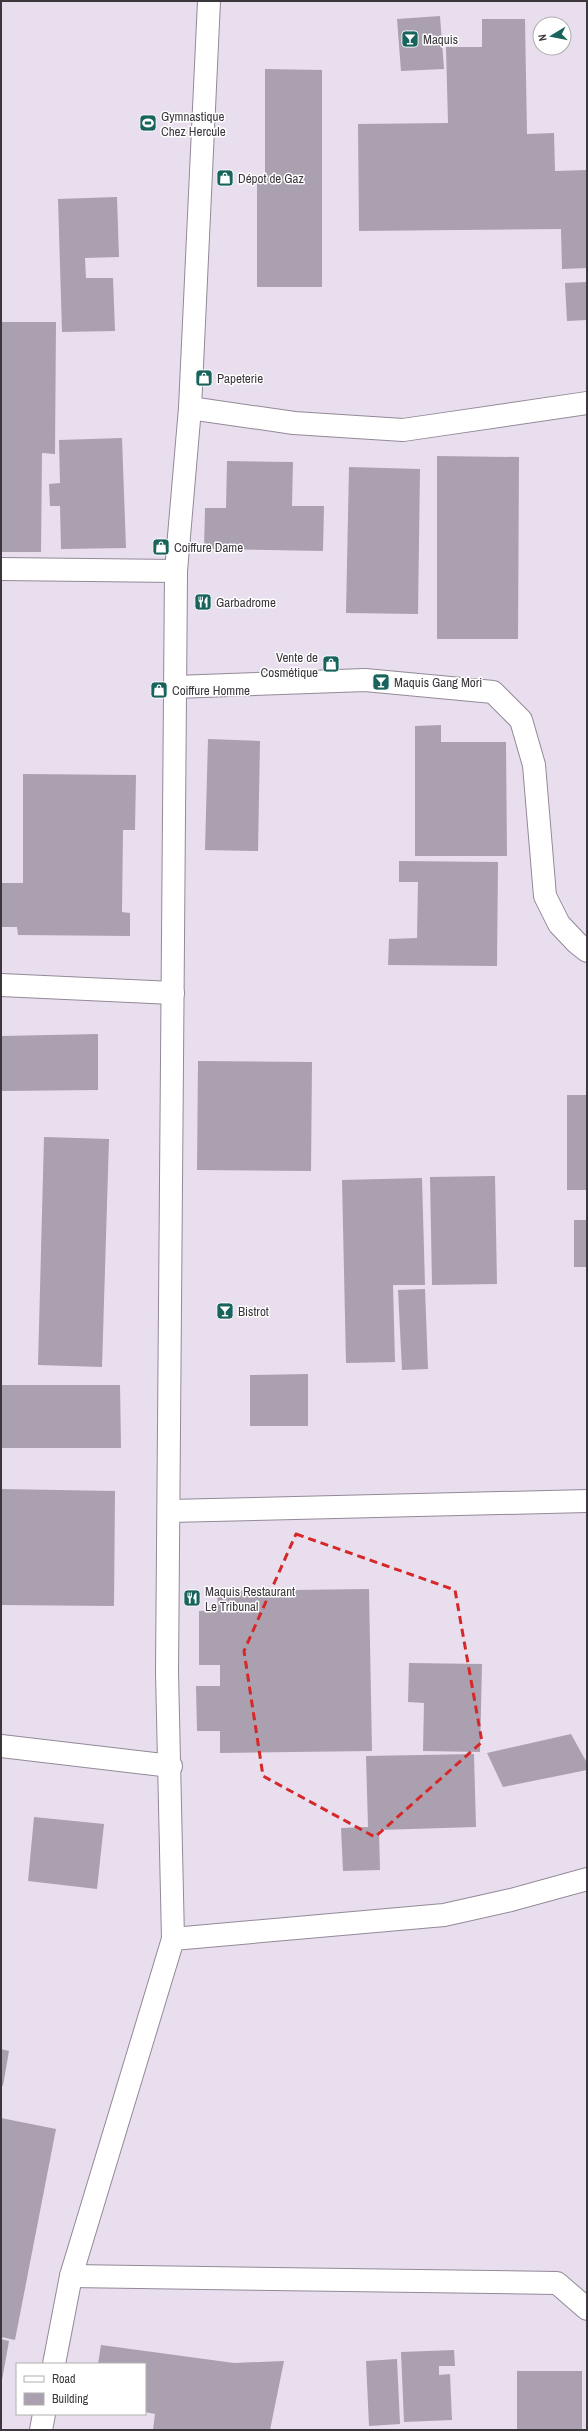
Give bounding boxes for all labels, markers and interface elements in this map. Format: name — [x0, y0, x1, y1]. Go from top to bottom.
north arrow — [532, 16, 572, 56]
bar icon: Maquis — [400, 29, 420, 49]
place label: Maquis — [423, 31, 458, 48]
text: N — [535, 33, 550, 42]
place label: Gymnastique Chez Hercule — [161, 108, 226, 140]
sports icon: Gymnastique Chez Hercule — [138, 113, 158, 133]
shop icon: Dépot de Gaz — [215, 168, 235, 188]
place label: Dépot de Gaz — [238, 170, 304, 187]
shop icon: Papeterie — [194, 368, 214, 388]
place label: Papeterie — [217, 370, 263, 387]
shop icon: Coiffure Dame — [151, 537, 171, 557]
place label: Coiffure Dame — [174, 539, 243, 556]
restaurant icon: Garbadrome — [193, 592, 213, 612]
place label: Garbadrome — [216, 594, 276, 611]
place label: Vente de Cosmétique — [261, 649, 318, 681]
shop icon: Vente de Cosmétique — [321, 654, 341, 674]
bar icon: Maquis Gang Mori — [371, 672, 391, 692]
place label: Maquis Gang Mori — [394, 674, 482, 691]
shop icon: Coiffure Homme — [149, 680, 169, 700]
place label: Coiffure Homme — [172, 682, 250, 699]
bar icon: Bistrot — [215, 1301, 235, 1321]
place label: Bistrot — [238, 1303, 269, 1320]
place label: Maquis Restaurant Le Tribunal — [205, 1583, 295, 1615]
restaurant icon: Maquis Restaurant Le Tribunal — [182, 1588, 202, 1608]
legend — [16, 2363, 146, 2415]
text: Road — [52, 2371, 76, 2387]
text: Building — [52, 2391, 89, 2407]

